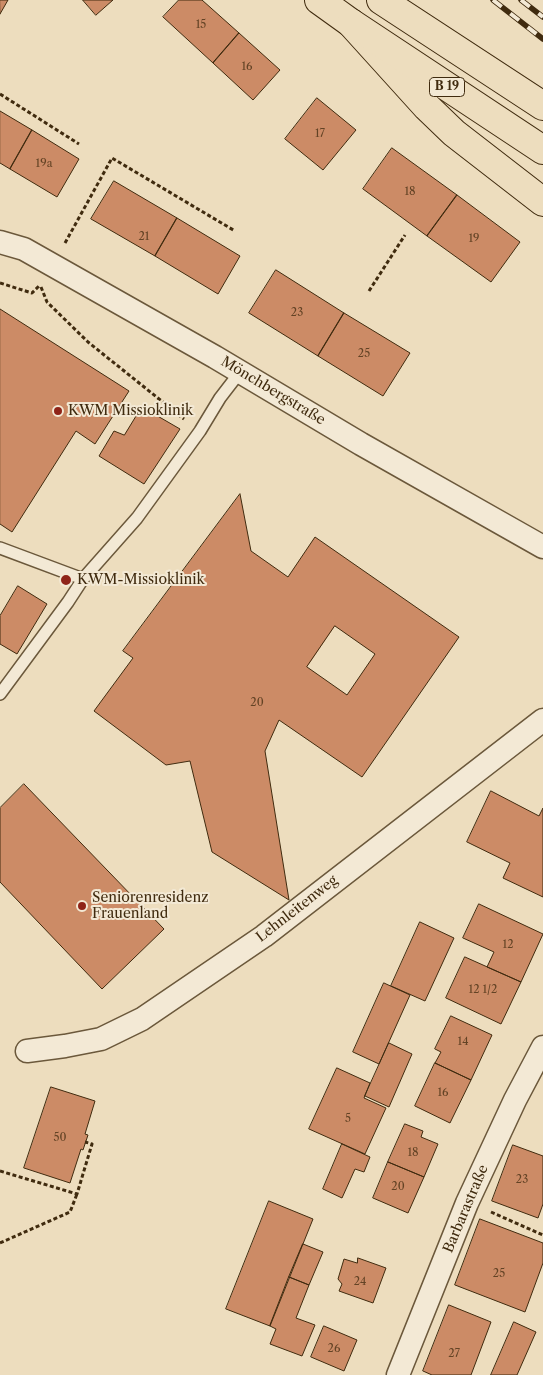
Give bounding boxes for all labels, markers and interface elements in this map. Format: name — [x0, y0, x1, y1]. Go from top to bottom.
house number: 15 — [196, 18, 206, 32]
house number: 16 — [241, 60, 253, 74]
road number: B 19 — [430, 77, 464, 96]
house number: 17 — [315, 127, 325, 141]
house number: 19a — [36, 157, 52, 171]
house number: 18 — [404, 185, 416, 199]
house number: 21 — [139, 230, 149, 244]
house number: 19 — [468, 232, 480, 246]
house number: 23 — [291, 306, 303, 320]
house number: 25 — [358, 347, 370, 361]
street label: Mönchbergstraße — [218, 353, 328, 429]
place label: KWM Missioklinik — [68, 403, 193, 419]
marker: KWM Missioklinik — [52, 405, 64, 417]
place label: KWM-Missioklinik — [77, 572, 205, 588]
marker: KWM-Missioklinik — [59, 573, 73, 587]
house number: 20 — [250, 696, 264, 710]
street label: Lehnleitenweg — [253, 872, 341, 946]
place label: Seniorenresidenz Frauenland — [92, 890, 208, 922]
marker: Seniorenresidenz Frauenland — [76, 900, 88, 912]
house number: 12 — [503, 938, 513, 952]
house number: 12 1/2 — [469, 983, 497, 997]
house number: 14 — [458, 1035, 468, 1049]
house number: 16 — [437, 1086, 449, 1100]
house number: 5 — [345, 1112, 351, 1126]
house number: 50 — [54, 1131, 66, 1145]
house number: 18 — [407, 1146, 419, 1160]
street label: Barbarastraße — [440, 1163, 492, 1255]
house number: 23 — [516, 1173, 528, 1187]
house number: 20 — [391, 1180, 405, 1194]
house number: 25 — [493, 1267, 505, 1281]
house number: 24 — [354, 1275, 366, 1289]
house number: 26 — [328, 1342, 340, 1356]
house number: 27 — [448, 1347, 460, 1361]

